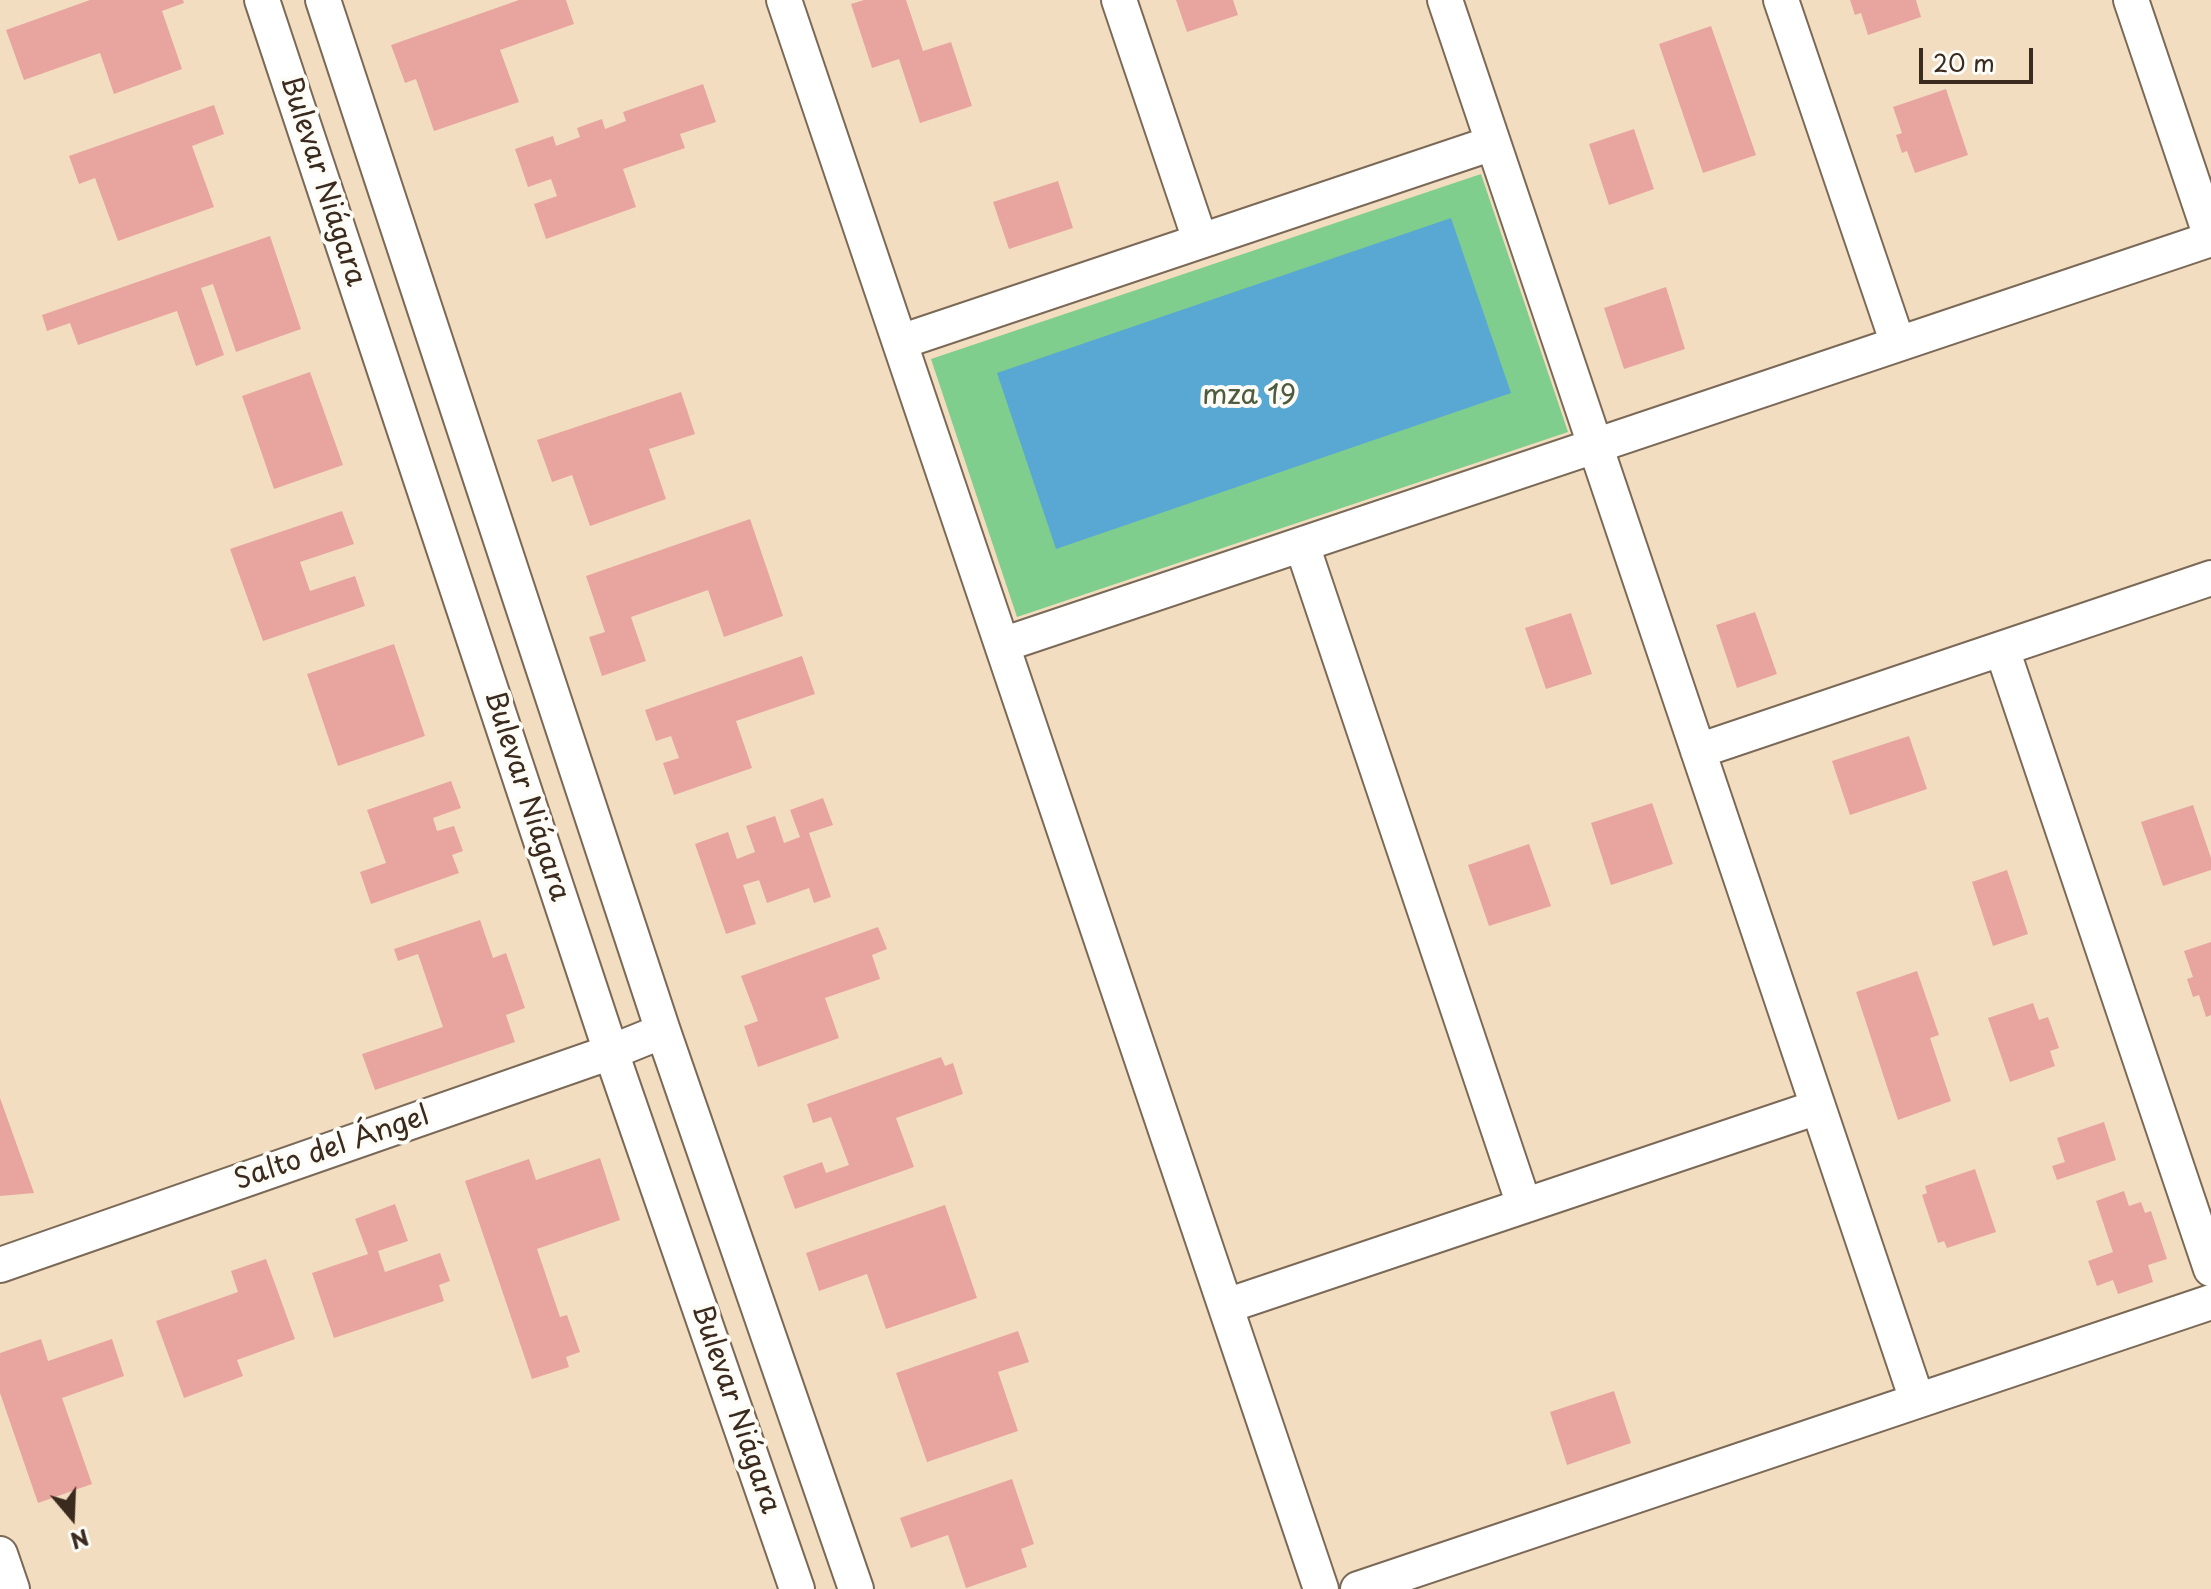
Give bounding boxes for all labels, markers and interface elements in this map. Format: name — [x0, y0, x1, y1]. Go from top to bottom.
scale bar — [1923, 32, 2037, 82]
text: 20 m — [1933, 44, 1995, 80]
street label: Bulevar Niágara — [272, 71, 372, 291]
park label: mza 19 — [1202, 379, 1296, 413]
street label: Bulevar Niágara — [476, 686, 576, 906]
street label: Salto del Ángel — [230, 1100, 434, 1198]
street label: Bulevar Niágara — [683, 1300, 787, 1518]
north arrow — [32, 1477, 112, 1557]
text: N — [66, 1522, 94, 1559]

